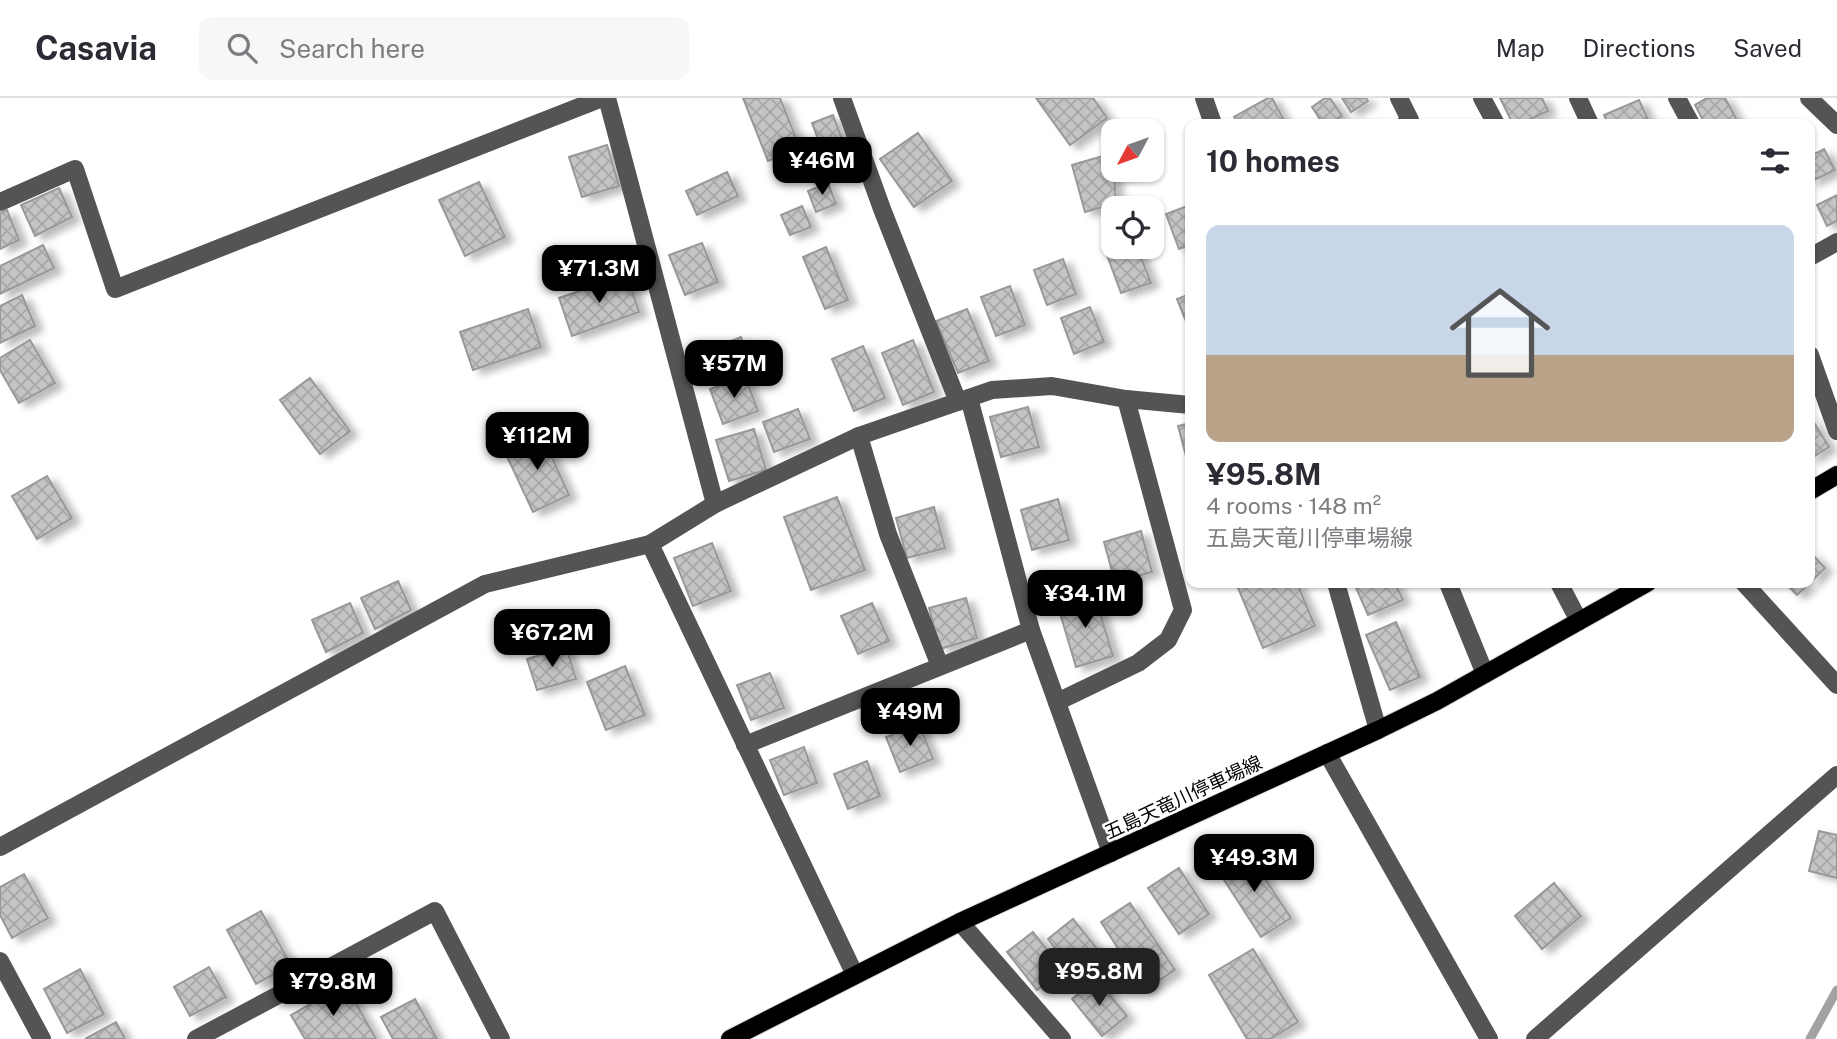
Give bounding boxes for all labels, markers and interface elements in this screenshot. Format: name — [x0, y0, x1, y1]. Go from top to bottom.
search box — [199, 17, 689, 80]
text: Casavia — [35, 29, 157, 67]
icon: search — [223, 29, 261, 67]
text: Search here — [279, 33, 425, 64]
text: Map — [1496, 34, 1545, 62]
text: Directions — [1583, 34, 1695, 62]
text: Saved — [1733, 34, 1802, 62]
north arrow — [1101, 119, 1164, 182]
map controls — [1101, 119, 1164, 259]
pin: ¥46M — [781, 138, 863, 197]
icon: filters — [1756, 142, 1794, 180]
text: 10 homes — [1206, 143, 1340, 179]
text: ¥46M — [789, 146, 855, 173]
button: locate — [1101, 196, 1164, 259]
pin: ¥71.3M — [542, 246, 656, 305]
text: ¥71.3M — [558, 254, 640, 281]
icon: home — [1437, 270, 1563, 396]
pin: ¥57M — [693, 341, 775, 400]
text: ¥57M — [701, 349, 767, 376]
pin: ¥112M — [488, 412, 586, 472]
text: ¥112M — [502, 421, 572, 448]
text: ¥95.8M — [1206, 456, 1322, 492]
text: 4 rooms · 148 m² — [1206, 492, 1381, 519]
text: 五島天竜川停車場線 — [1206, 524, 1413, 551]
pin: ¥34.1M — [1028, 570, 1142, 630]
text: ¥34.1M — [1044, 579, 1126, 606]
pin: ¥67.2M — [495, 610, 609, 669]
text: ¥67.2M — [510, 618, 594, 645]
pin: ¥49M — [869, 688, 951, 748]
text: ¥49M — [877, 697, 943, 724]
street label: 五島天竜川停車場線 — [1101, 751, 1265, 843]
pin: ¥49.3M — [1197, 834, 1311, 894]
text: ¥49.3M — [1210, 843, 1298, 870]
pin: ¥95.8M — [1042, 948, 1156, 1008]
text: ¥95.8M — [1055, 957, 1143, 984]
pin: ¥79.8M — [276, 958, 390, 1018]
text: ¥79.8M — [289, 967, 377, 994]

